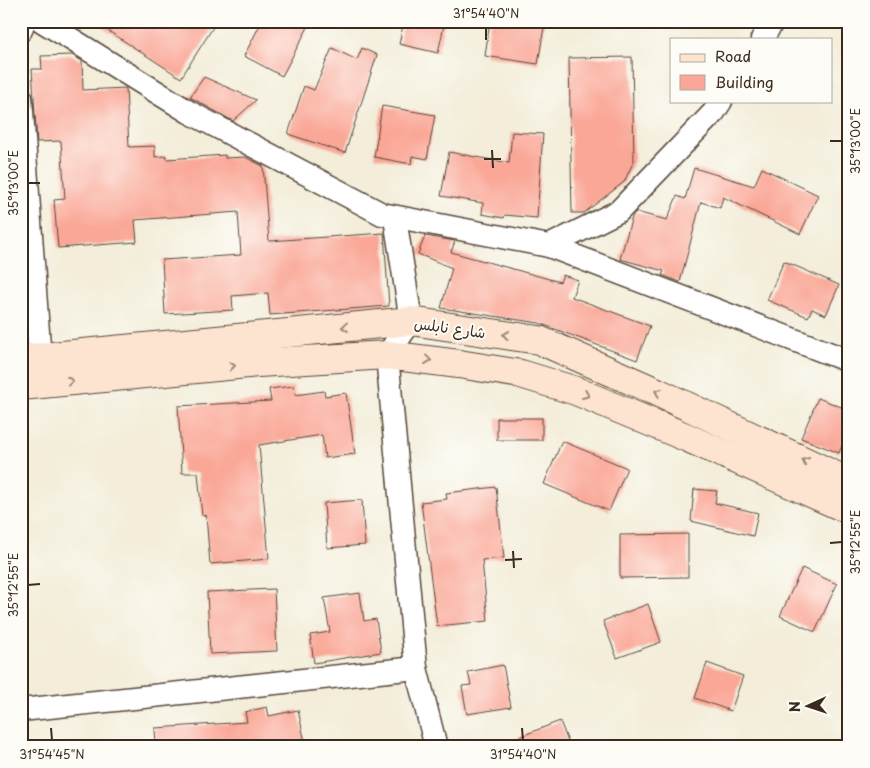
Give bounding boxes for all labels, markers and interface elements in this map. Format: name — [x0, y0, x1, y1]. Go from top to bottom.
text: 31°54'40"N — [453, 4, 519, 22]
legend — [670, 38, 832, 102]
text: Road — [715, 44, 751, 67]
text: Building — [715, 70, 774, 93]
text: 35°13'00"E — [846, 108, 864, 174]
text: 35°13'00"E — [4, 150, 22, 216]
street label: شارع نابلس — [413, 311, 487, 343]
one-way arrow — [341, 322, 349, 333]
one-way arrow — [502, 331, 511, 341]
one-way arrow — [425, 354, 433, 365]
one-way arrow — [228, 361, 236, 372]
one-way arrow — [66, 376, 74, 387]
one-way arrow — [654, 387, 663, 398]
one-way arrow — [581, 389, 590, 400]
one-way arrow — [801, 457, 810, 467]
text: 35°12'55"E — [846, 510, 864, 574]
text: 35°12'55"E — [4, 553, 22, 617]
north arrow — [782, 680, 832, 730]
text: N — [784, 701, 805, 713]
text: 31°54'45"N — [19, 745, 85, 763]
text: 31°54'40"N — [490, 745, 556, 763]

